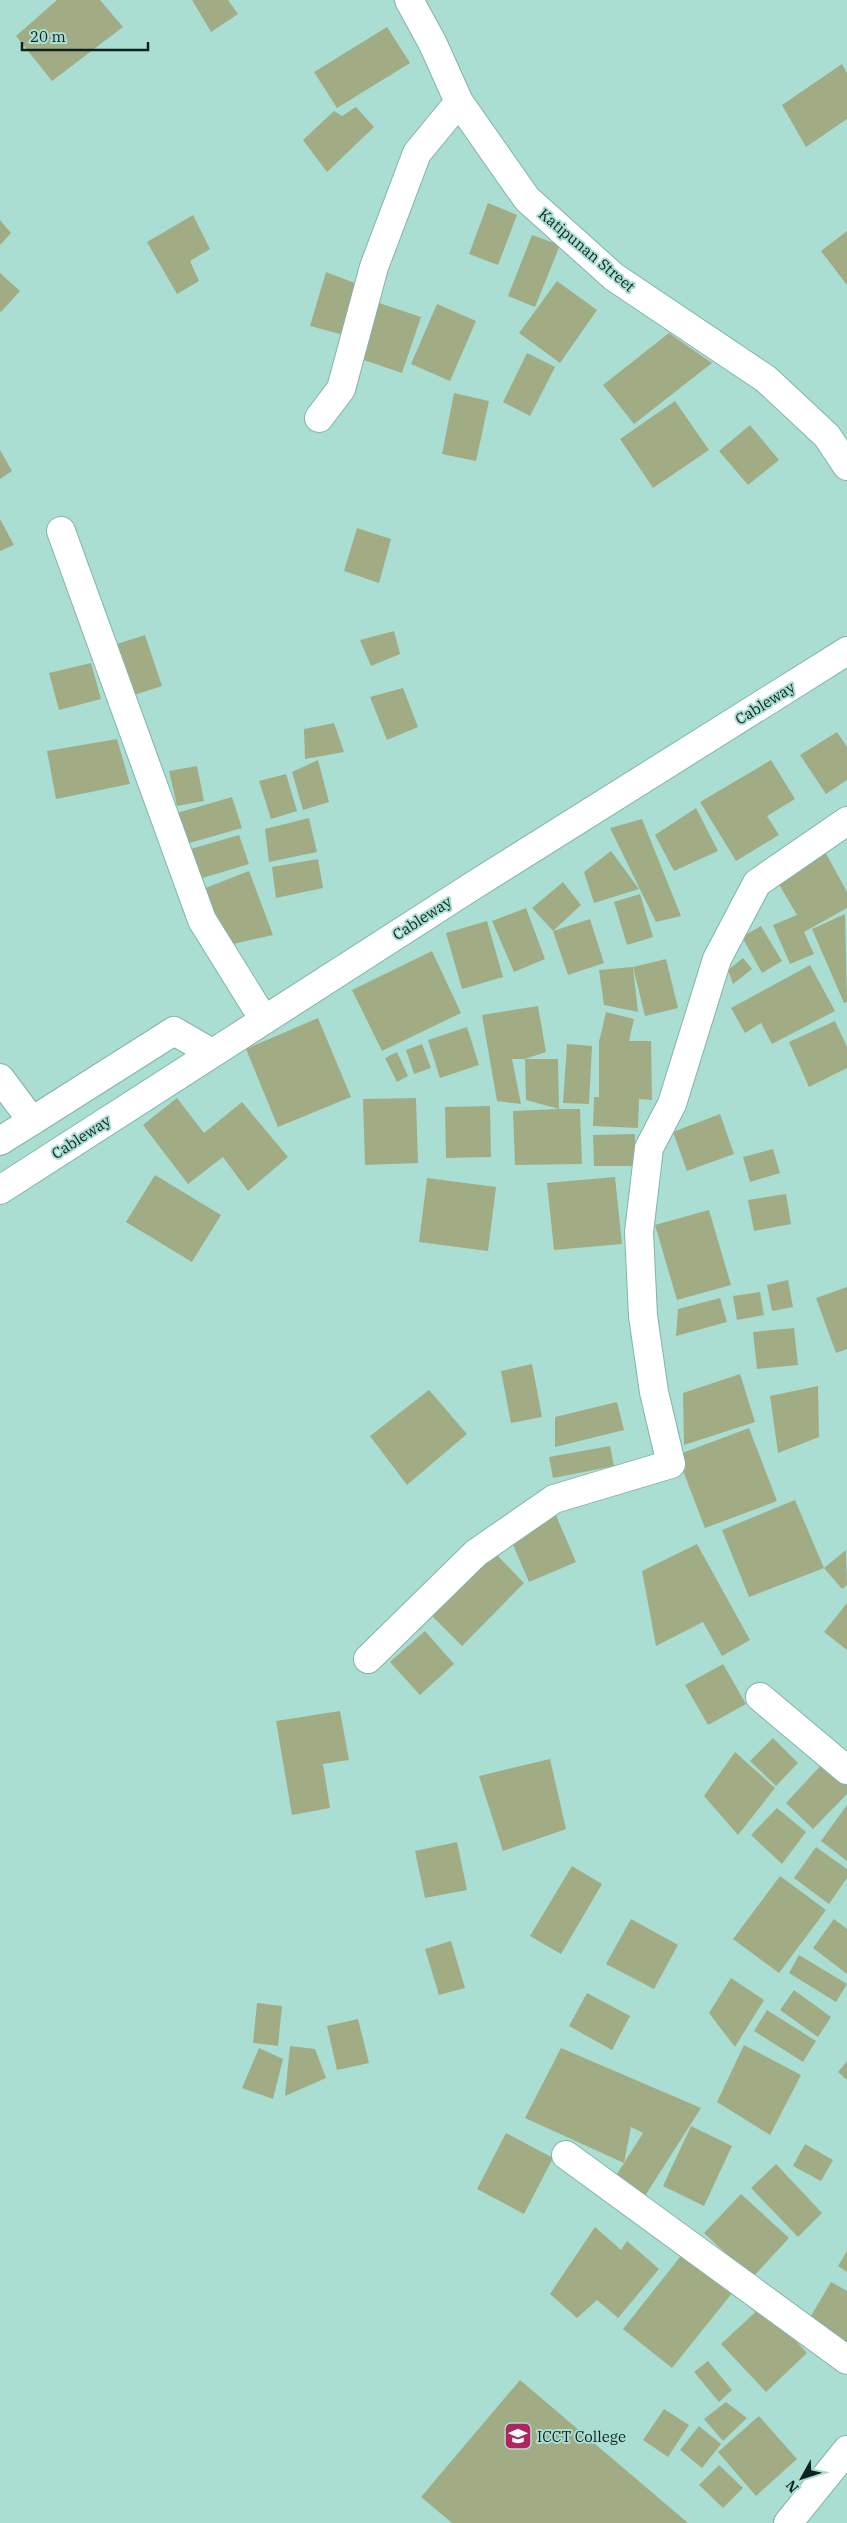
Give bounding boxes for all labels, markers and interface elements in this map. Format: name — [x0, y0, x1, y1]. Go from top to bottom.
scale bar — [22, 20, 149, 52]
text: 20 m — [30, 27, 66, 46]
street label: Katipunan Street — [535, 204, 639, 296]
street label: Cableway — [732, 677, 798, 729]
street label: Cableway — [389, 892, 455, 944]
street label: Cableway — [48, 1111, 114, 1163]
school or university icon: ICCT College — [503, 2421, 533, 2451]
place label: ICCT College — [537, 2427, 626, 2446]
north arrow — [777, 2453, 827, 2503]
text: N — [782, 2476, 802, 2496]

